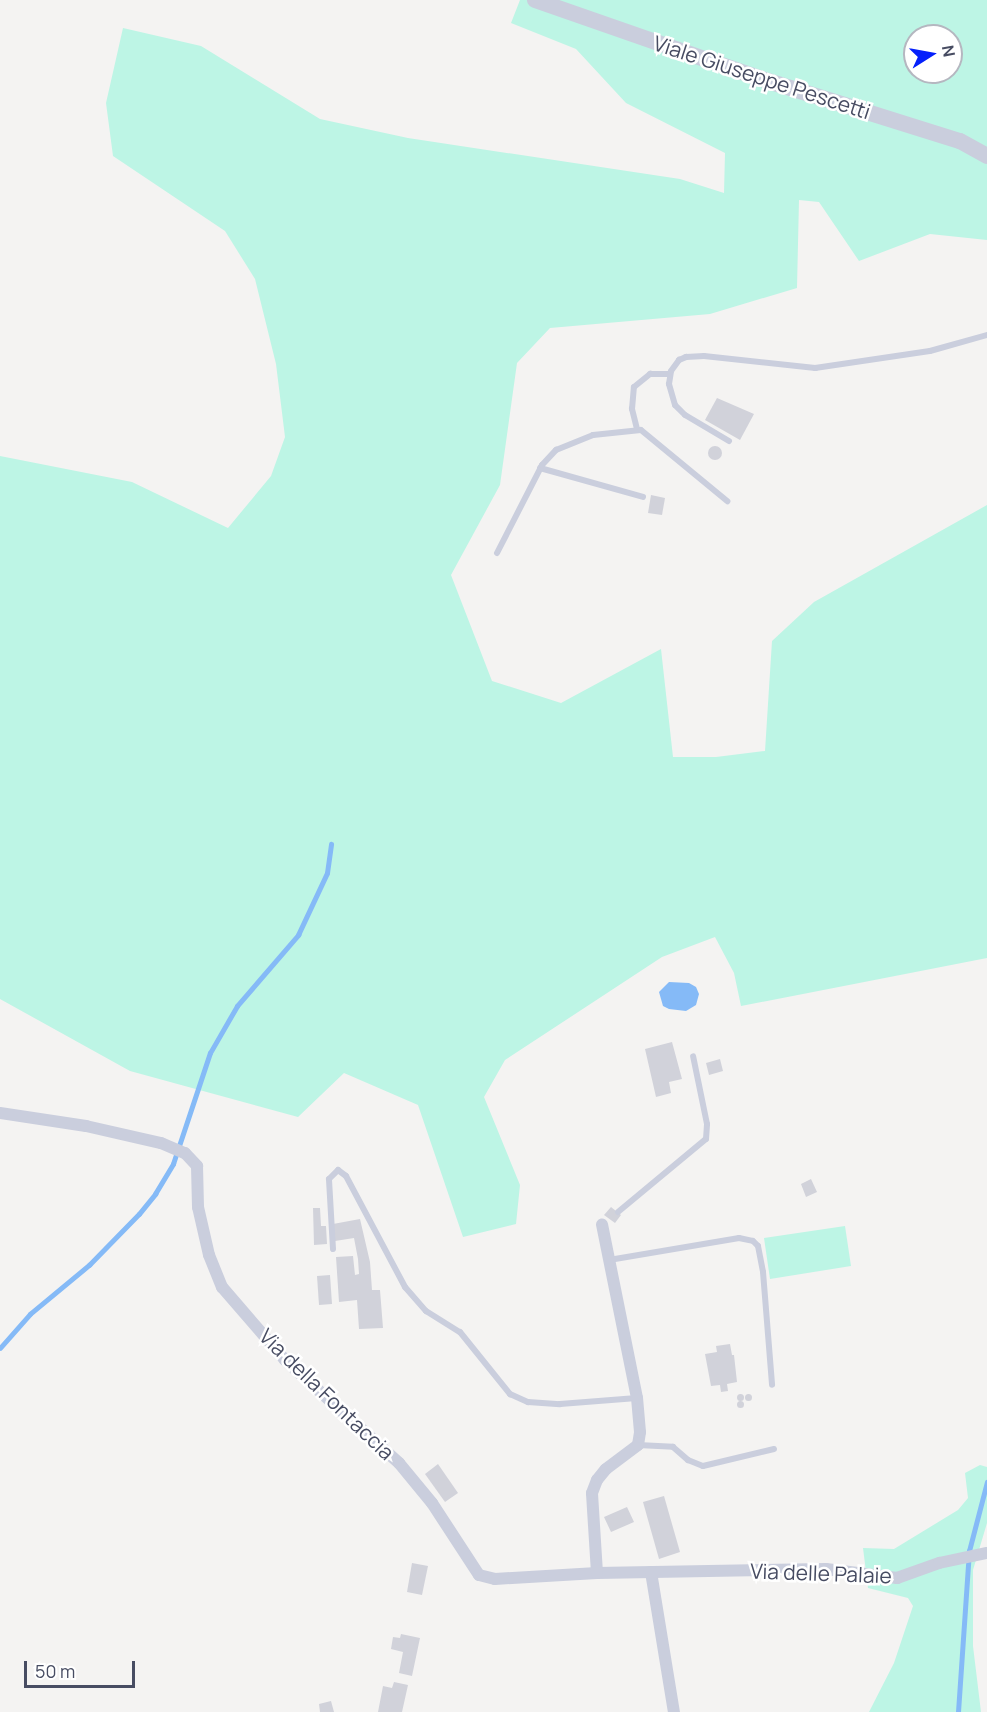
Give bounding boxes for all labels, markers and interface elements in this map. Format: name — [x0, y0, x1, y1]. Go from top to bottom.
north arrow — [903, 24, 963, 84]
street label: Viale Giuseppe Pescetti — [650, 30, 874, 124]
text: N — [937, 43, 961, 59]
street label: Via della Fontaccia — [254, 1323, 400, 1465]
street label: Via delle Palaie — [750, 1558, 892, 1588]
scale bar — [27, 1649, 138, 1687]
text: 50 m — [35, 1659, 75, 1683]

